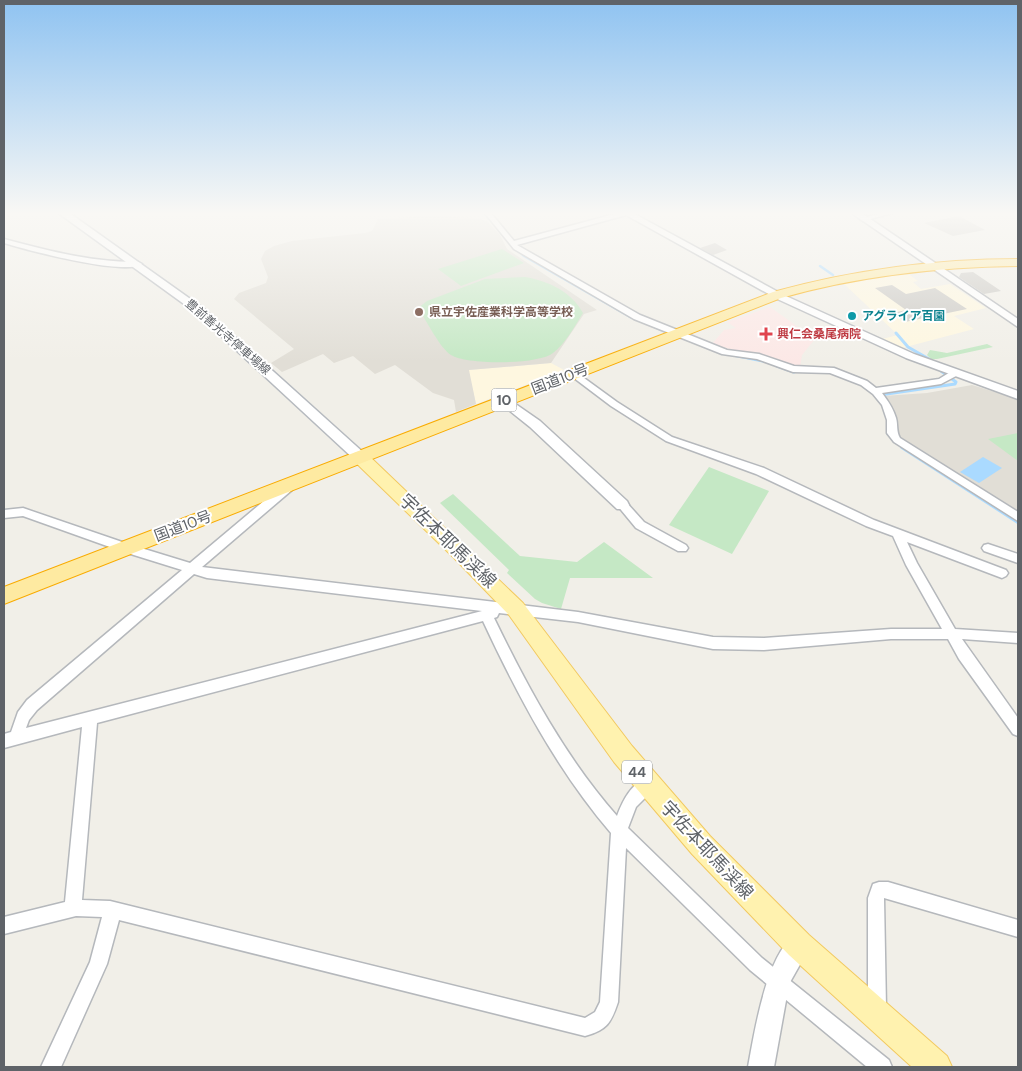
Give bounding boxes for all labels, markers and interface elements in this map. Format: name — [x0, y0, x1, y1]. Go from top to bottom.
street label: 豊前善光寺停車場線 — [182, 296, 274, 378]
place label: 県立宇佐産業科学高等学校 — [429, 304, 573, 320]
marker: 県立宇佐産業科学高等学校 — [413, 306, 425, 318]
place label: アグライア百園 — [862, 308, 945, 324]
marker: アグライア百園 — [846, 310, 858, 322]
place label: 興仁会桑尾病院 — [777, 326, 861, 342]
marker: 興仁会桑尾病院 — [759, 327, 773, 341]
street label: 国道10号 — [528, 359, 592, 399]
road number: 10 — [492, 388, 516, 412]
street label: 宇佐本耶馬渓線 — [394, 489, 502, 593]
street label: 国道10号 — [151, 506, 215, 546]
road number: 44 — [622, 760, 652, 784]
street label: 宇佐本耶馬渓線 — [655, 796, 759, 904]

